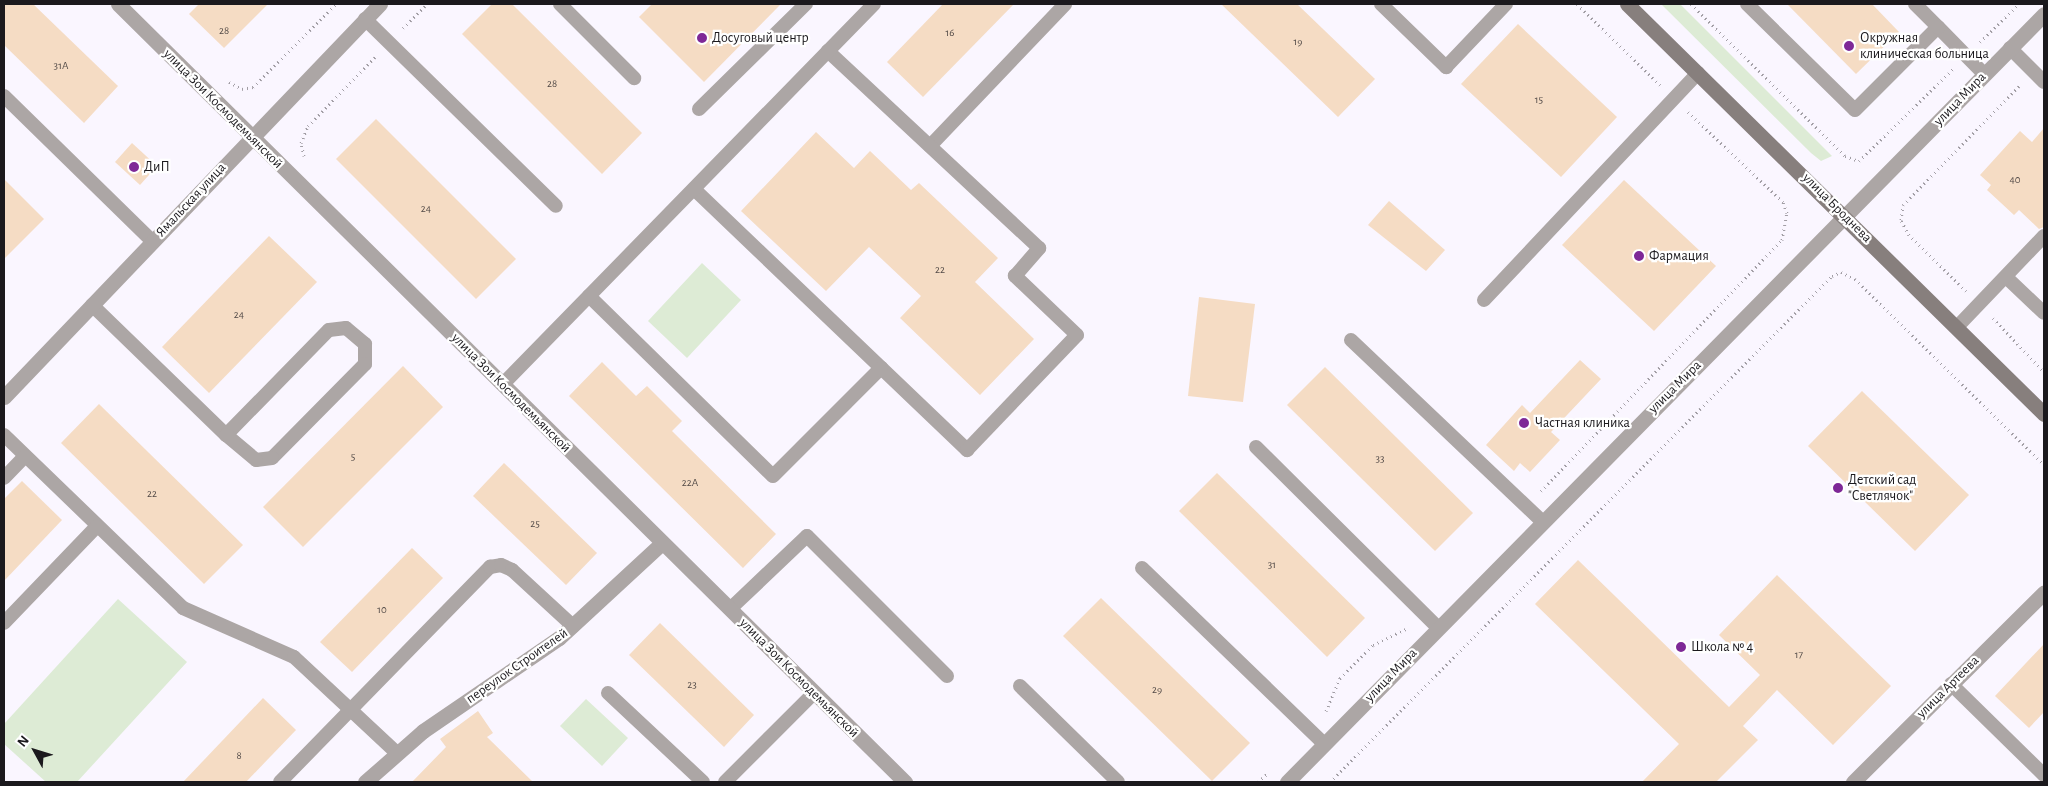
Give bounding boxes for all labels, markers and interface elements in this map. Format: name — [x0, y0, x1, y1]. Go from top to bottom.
house number: 28 — [219, 24, 229, 38]
house number: 16 — [946, 26, 954, 40]
place label: Досуговый центр — [712, 30, 809, 46]
place label: Окружная клиническая больница — [1860, 30, 1989, 62]
marker: Досуговый центр — [696, 32, 708, 44]
house number: 19 — [1294, 35, 1302, 49]
marker: Окружная клиническая больница — [1842, 39, 1856, 53]
street label: улица Зои Космодемьянской — [160, 46, 286, 172]
house number: 31А — [54, 59, 68, 73]
street label: улица Мира — [1930, 69, 1990, 129]
house number: 28 — [547, 77, 557, 91]
house number: 15 — [1535, 93, 1543, 107]
place label: ДиП — [144, 159, 170, 175]
street label: Ямальская улица — [152, 159, 230, 241]
marker: ДиП — [128, 161, 140, 173]
street label: улица Броднева — [1799, 170, 1875, 246]
house number: 40 — [2009, 173, 2021, 187]
house number: 24 — [421, 202, 431, 216]
place label: Фармация — [1649, 248, 1709, 264]
marker: Фармация — [1633, 250, 1645, 262]
house number: 22 — [935, 263, 945, 277]
house number: 24 — [234, 308, 244, 322]
street label: улица Зои Космодемьянской — [448, 330, 574, 456]
street label: улица Мира — [1645, 357, 1705, 417]
place label: Частная клиника — [1535, 415, 1630, 431]
marker: Частная клиника — [1517, 416, 1531, 430]
house number: 5 — [351, 450, 355, 464]
house number: 33 — [1375, 452, 1385, 466]
place label: Детский сад "Светлячок" — [1848, 472, 1916, 504]
house number: 22А — [682, 476, 698, 490]
marker: Детский сад "Светлячок" — [1832, 482, 1844, 494]
house number: 22 — [147, 487, 157, 501]
house number: 25 — [530, 517, 540, 531]
house number: 31 — [1268, 558, 1276, 572]
house number: 10 — [377, 603, 387, 617]
street label: улица Зои Космодемьянской — [736, 615, 862, 741]
street label: переулок Строителей — [463, 625, 571, 707]
place label: Школа № 4 — [1691, 639, 1753, 655]
marker: Школа № 4 — [1675, 641, 1687, 653]
street label: улица Мира — [1361, 645, 1421, 705]
house number: 17 — [1795, 648, 1803, 662]
street label: улица Артеева — [1913, 652, 1983, 722]
house number: 23 — [687, 678, 697, 692]
house number: 29 — [1152, 683, 1162, 697]
north arrow — [10, 726, 60, 776]
text: N — [15, 733, 32, 750]
house number: 8 — [236, 749, 242, 763]

